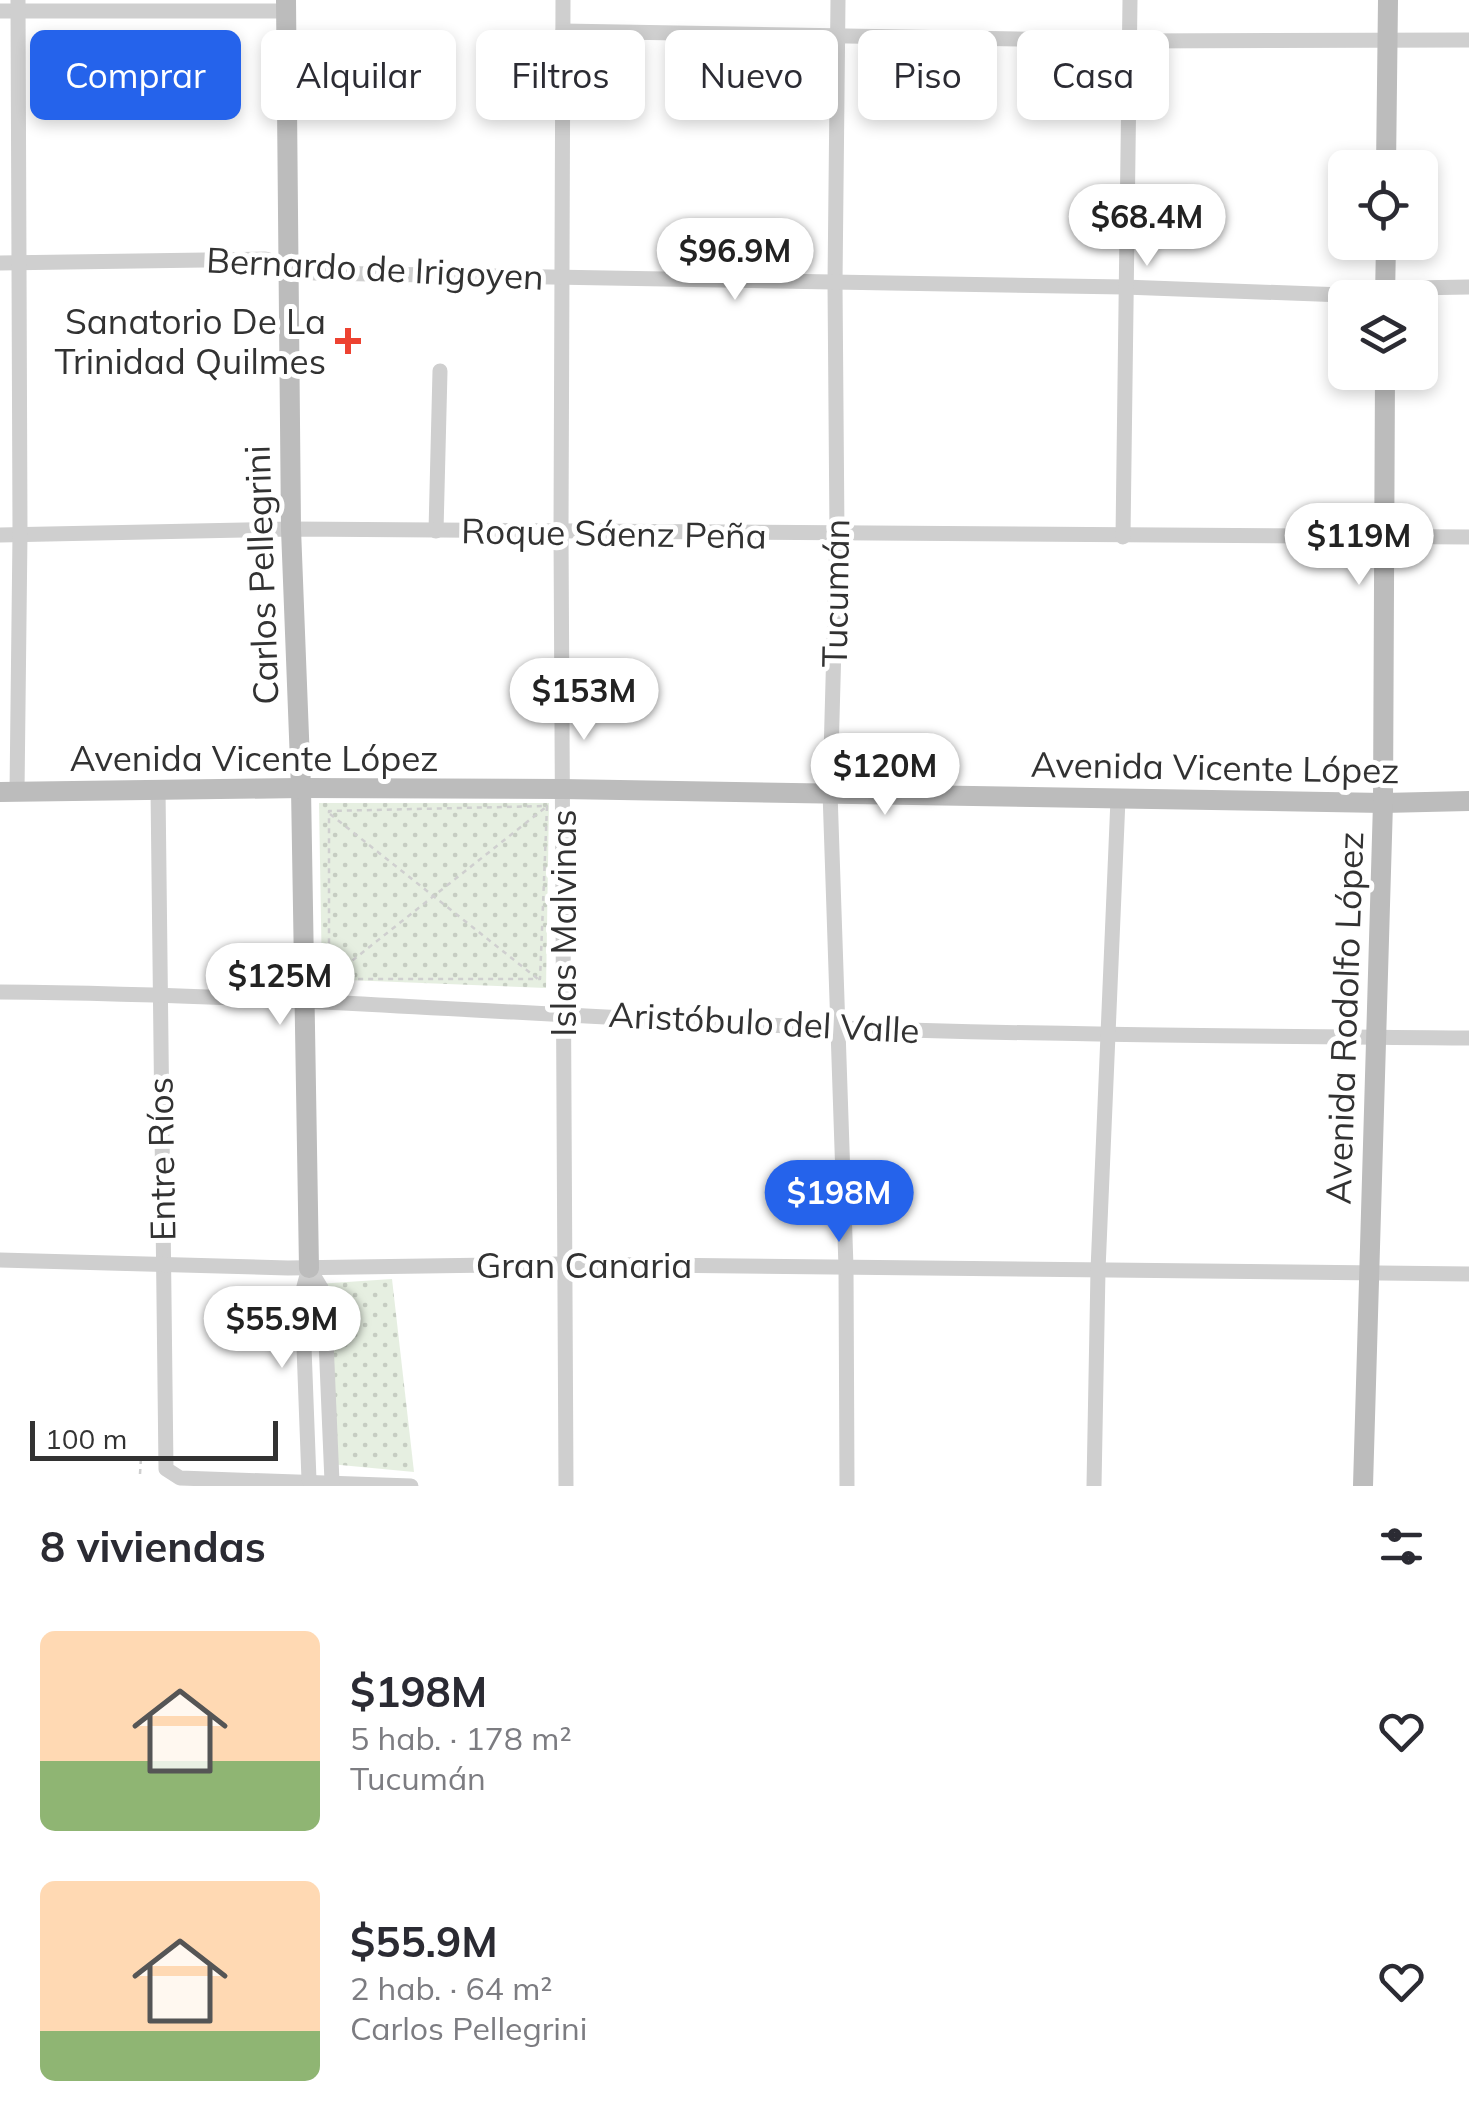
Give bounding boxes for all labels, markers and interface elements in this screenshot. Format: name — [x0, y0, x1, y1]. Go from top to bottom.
chip: Comprar — [30, 30, 241, 120]
chip: Alquilar — [261, 30, 456, 120]
chip: Filtros — [476, 30, 645, 120]
chip: Nuevo — [665, 30, 838, 120]
chip: Piso — [858, 30, 997, 120]
chip: Casa — [1017, 30, 1169, 120]
map controls — [1328, 150, 1438, 390]
button: locate — [1328, 150, 1438, 260]
pin: $68.4M — [1066, 184, 1228, 269]
text: $68.4M — [1091, 196, 1203, 236]
pin: $96.9M — [654, 218, 816, 303]
text: $96.9M — [679, 230, 791, 270]
street label: Bernardo de Irigoyen — [205, 237, 545, 299]
button: layers — [1328, 280, 1438, 390]
place label: Sanatorio De La Trinidad Quilmes — [55, 299, 326, 383]
marker: Sanatorio De La Trinidad Quilmes — [335, 328, 361, 354]
street label: Carlos Pellegrini — [234, 445, 288, 705]
pin: $119M — [1289, 503, 1429, 588]
street label: Roque Sáenz Peña — [461, 508, 767, 558]
text: $119M — [1307, 515, 1411, 555]
street label: Tucumán — [812, 518, 858, 668]
pin: $153M — [514, 658, 654, 743]
text: $153M — [532, 670, 636, 710]
pin: $120M — [815, 733, 955, 818]
street label: Avenida Vicente López — [70, 736, 438, 780]
street label: Avenida Vicente López — [1030, 742, 1400, 792]
text: $120M — [833, 745, 937, 785]
street label: Islas Malvinas — [541, 809, 585, 1037]
street label: Avenida Rodolfo López — [1316, 831, 1372, 1205]
pin: $125M — [210, 943, 350, 1028]
text: $125M — [228, 955, 332, 995]
street label: Aristóbulo del Valle — [607, 992, 921, 1052]
street label: Entre Ríos — [138, 1077, 184, 1241]
pin: $198M — [769, 1160, 909, 1245]
text: $198M — [787, 1172, 891, 1212]
street label: Gran Canaria — [476, 1243, 692, 1287]
pin: $55.9M — [201, 1286, 363, 1371]
text: $55.9M — [226, 1298, 338, 1338]
scale bar — [30, 1416, 278, 1460]
text: 100 m — [45, 1421, 127, 1456]
icon: filters — [1374, 1519, 1429, 1574]
text: 8 viviendas — [40, 1520, 266, 1573]
text: $198M — [350, 1665, 487, 1718]
icon: home — [120, 1671, 240, 1791]
icon: heart — [1374, 1704, 1429, 1759]
text: 5 hab. · 178 m² — [350, 1718, 572, 1758]
text: Tucumán — [350, 1758, 486, 1798]
text: $55.9M — [350, 1915, 498, 1968]
icon: home — [120, 1921, 240, 2041]
icon: heart — [1374, 1954, 1429, 2009]
text: 2 hab. · 64 m² — [350, 1968, 552, 2008]
text: Carlos Pellegrini — [350, 2008, 587, 2048]

